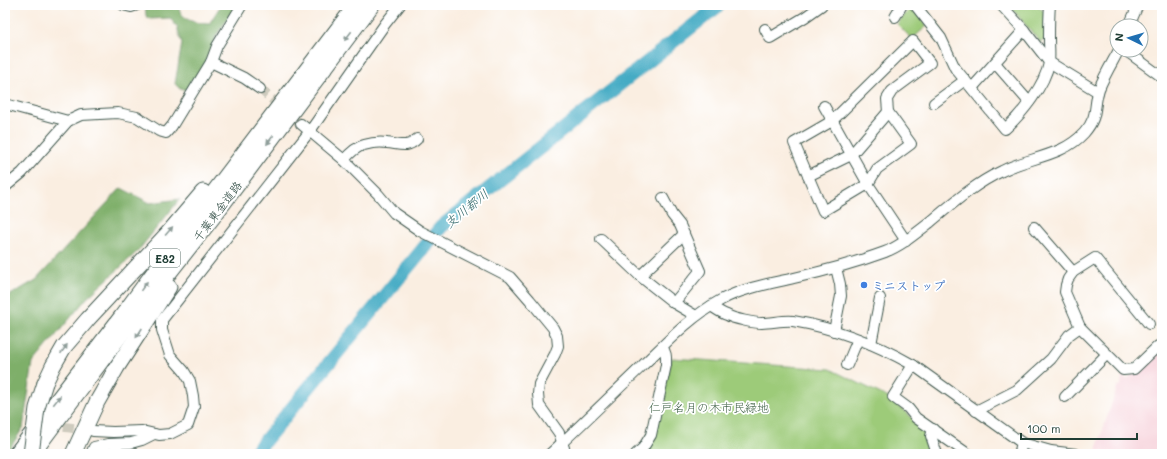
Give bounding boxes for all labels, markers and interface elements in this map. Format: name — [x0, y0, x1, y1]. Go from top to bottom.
north arrow — [1109, 18, 1149, 58]
one-way arrow — [344, 31, 353, 42]
text: N — [1111, 32, 1126, 42]
one-way arrow — [266, 135, 275, 146]
street label: 千葉東金道路 — [189, 177, 245, 245]
water label: 支川都川 — [440, 185, 492, 231]
one-way arrow — [164, 227, 173, 236]
road number: E82 — [150, 249, 180, 267]
place label: ミニストップ — [872, 277, 945, 293]
marker: ミニストップ — [859, 280, 869, 290]
one-way arrow — [140, 281, 148, 292]
one-way arrow — [136, 327, 143, 339]
one-way arrow — [60, 344, 68, 354]
one-way arrow — [52, 395, 61, 406]
park label: 仁戸名月の木市民緑地 — [649, 399, 769, 415]
scale bar — [1021, 415, 1137, 441]
text: 100 m — [1027, 420, 1061, 436]

